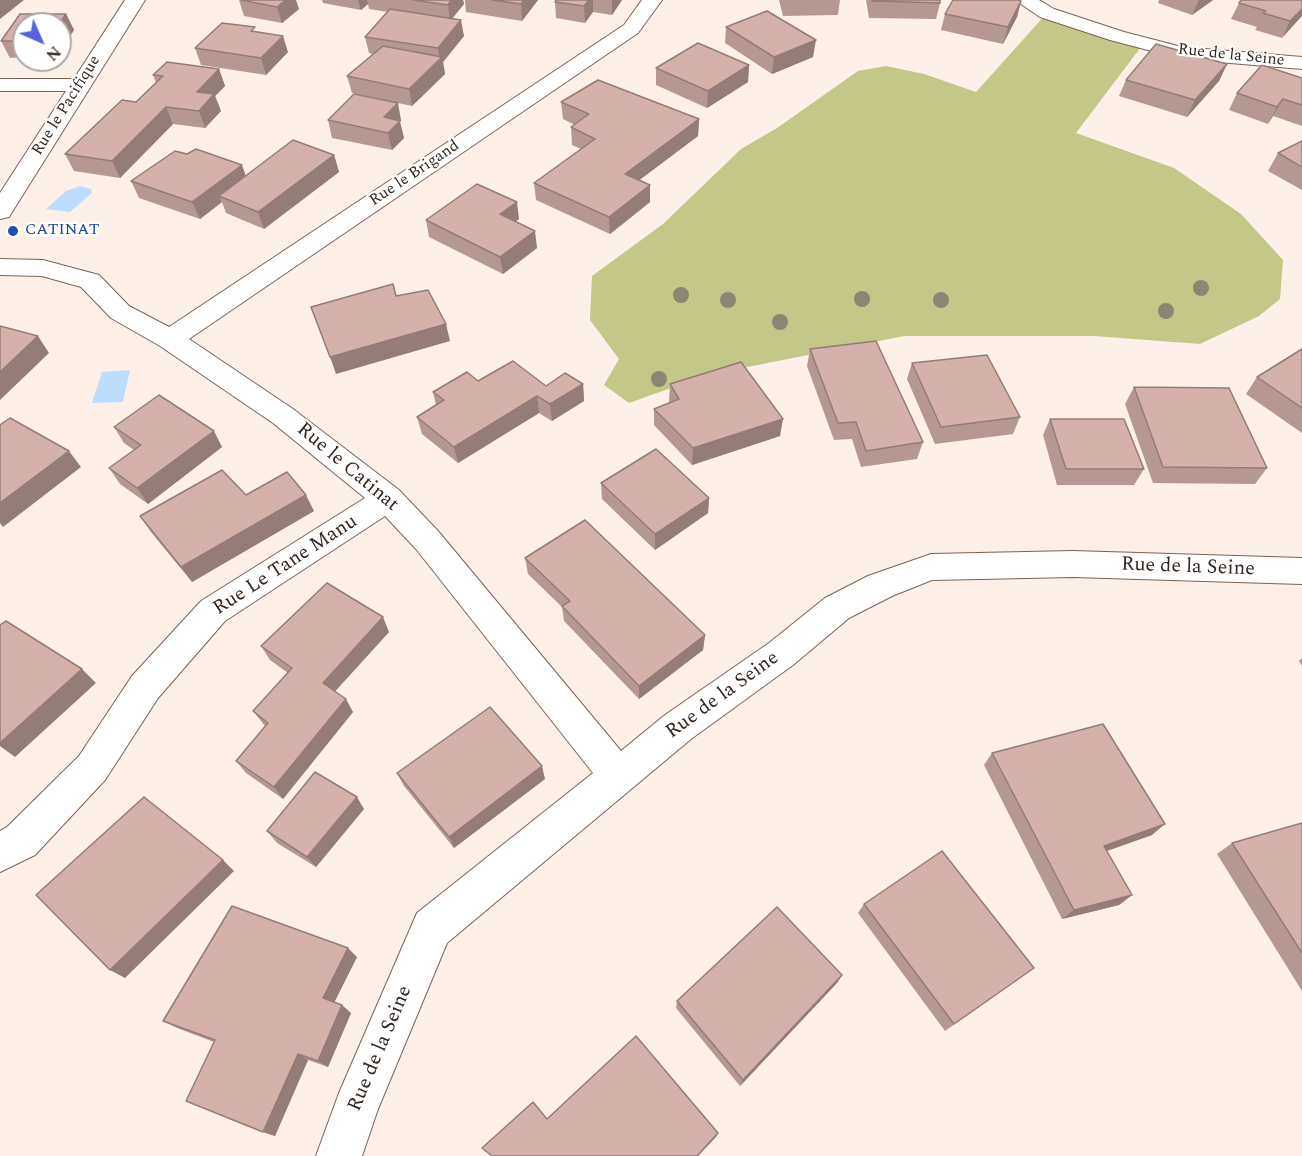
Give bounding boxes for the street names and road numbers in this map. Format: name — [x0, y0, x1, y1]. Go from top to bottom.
street label: Rue de la Seine — [1177, 41, 1285, 71]
street label: Rue le Pacifique — [29, 52, 105, 160]
street label: Rue le Brigand — [366, 137, 464, 211]
street label: Rue le Catinat — [291, 418, 403, 518]
street label: Rue Le Tane Manu — [209, 510, 363, 622]
street label: Rue de la Seine — [1121, 554, 1255, 582]
street label: Rue de la Seine — [662, 647, 784, 745]
street label: Rue de la Seine — [344, 983, 418, 1115]

